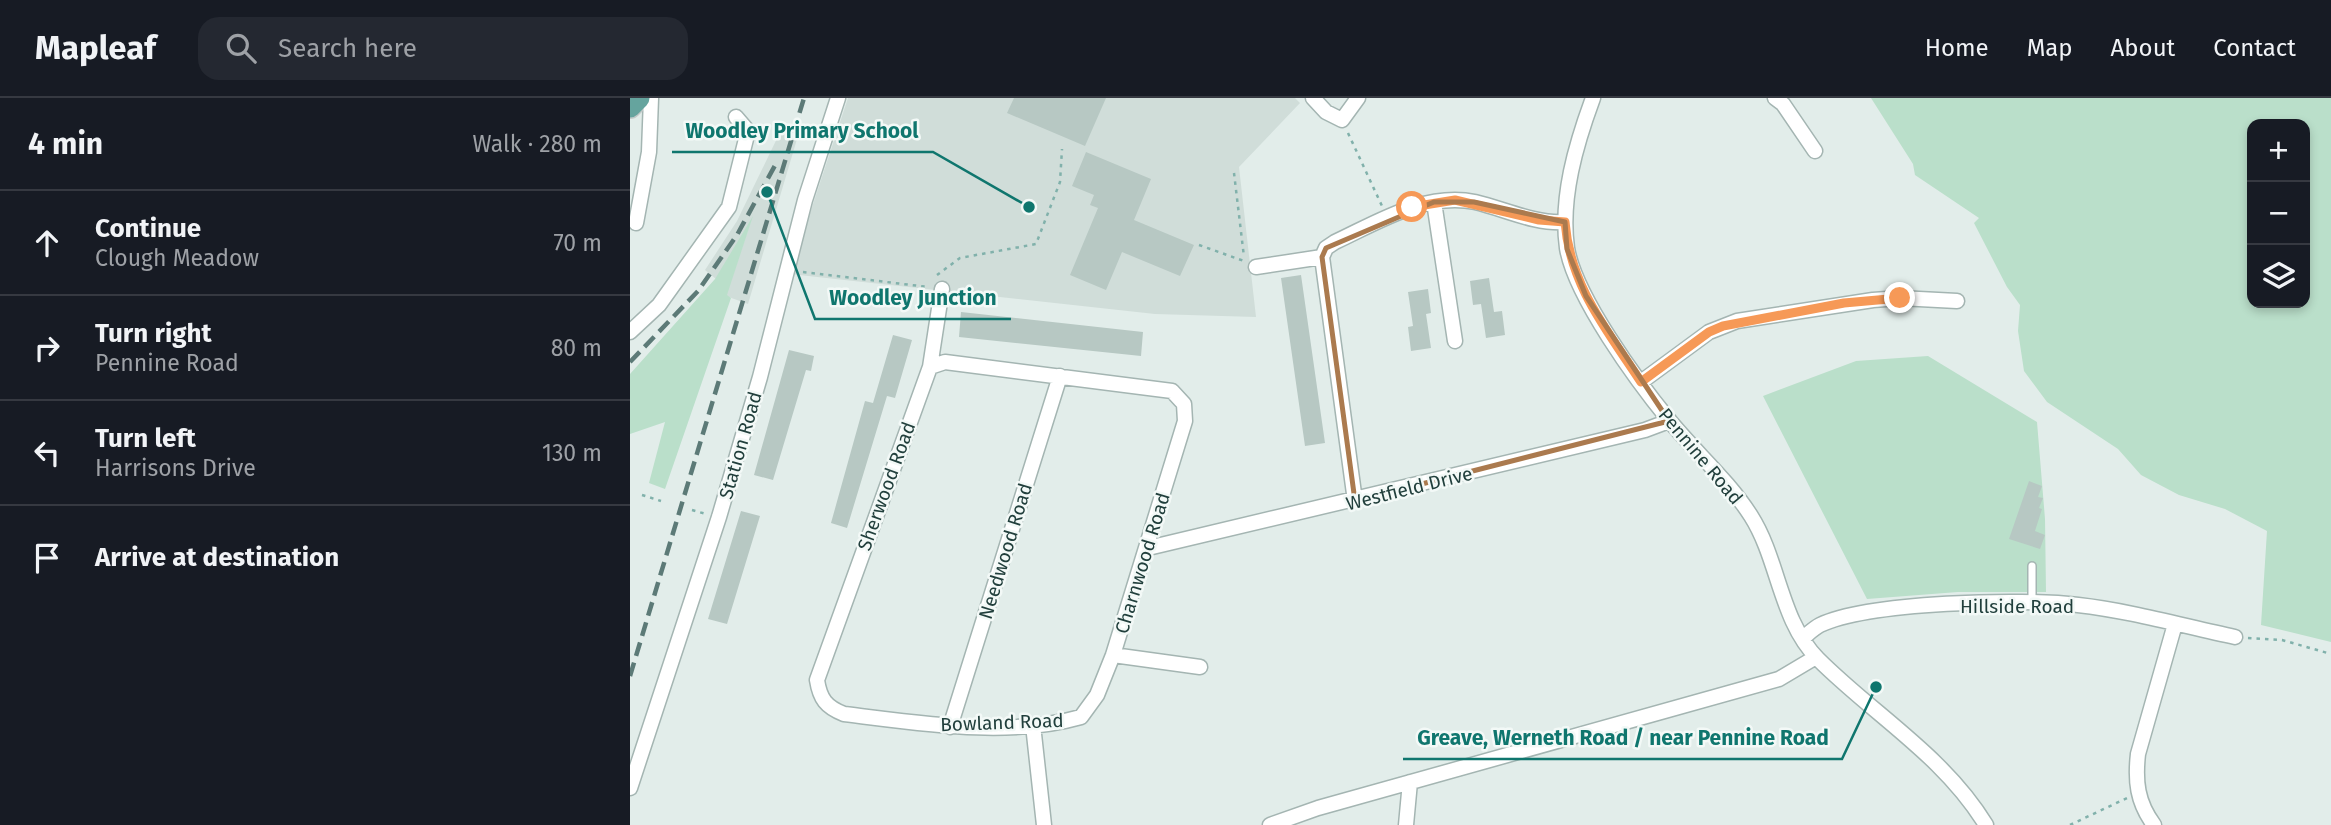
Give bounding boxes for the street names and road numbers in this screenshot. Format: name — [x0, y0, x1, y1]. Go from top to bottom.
street label: Station Road — [714, 389, 767, 502]
street label: Pennine Road — [1654, 403, 1748, 509]
street label: Sherwood Road — [853, 419, 920, 554]
street label: Westfield Drive — [1344, 462, 1475, 515]
street label: Needwood Road — [974, 480, 1037, 622]
street label: Charnwood Road — [1110, 490, 1175, 637]
street label: Hillside Road — [1960, 595, 2074, 618]
street label: Bowland Road — [940, 709, 1064, 736]

